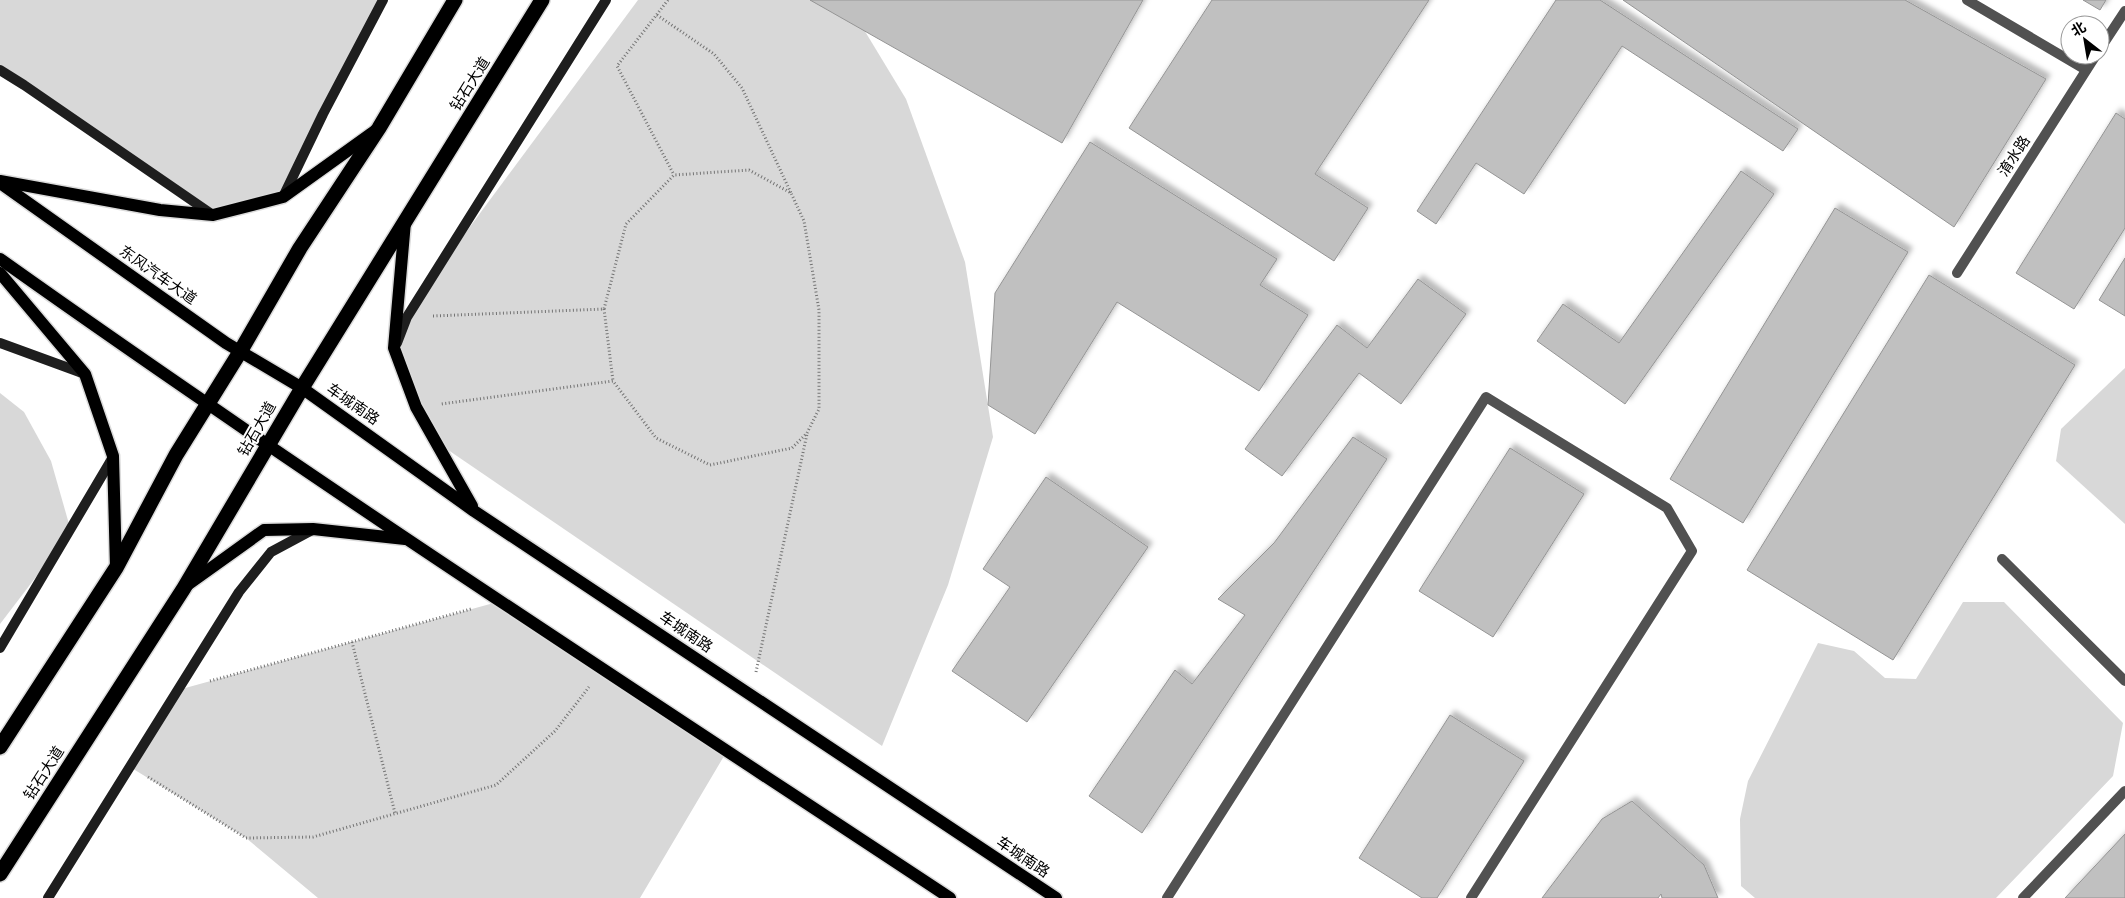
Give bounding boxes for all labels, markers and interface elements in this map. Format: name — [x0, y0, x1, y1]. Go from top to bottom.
north arrow — [2060, 15, 2110, 65]
text: 北 — [2067, 17, 2089, 41]
street label: 钻石大道 — [445, 53, 495, 115]
street label: 淯水路 — [1993, 131, 2035, 181]
street label: 东风汽车大道 — [115, 240, 201, 310]
street label: 车城南路 — [322, 378, 384, 430]
street label: 钻石大道 — [232, 398, 282, 460]
street label: 车城南路 — [655, 606, 717, 658]
street label: 钻石大道 — [18, 742, 70, 804]
street label: 车城南路 — [992, 831, 1054, 883]

